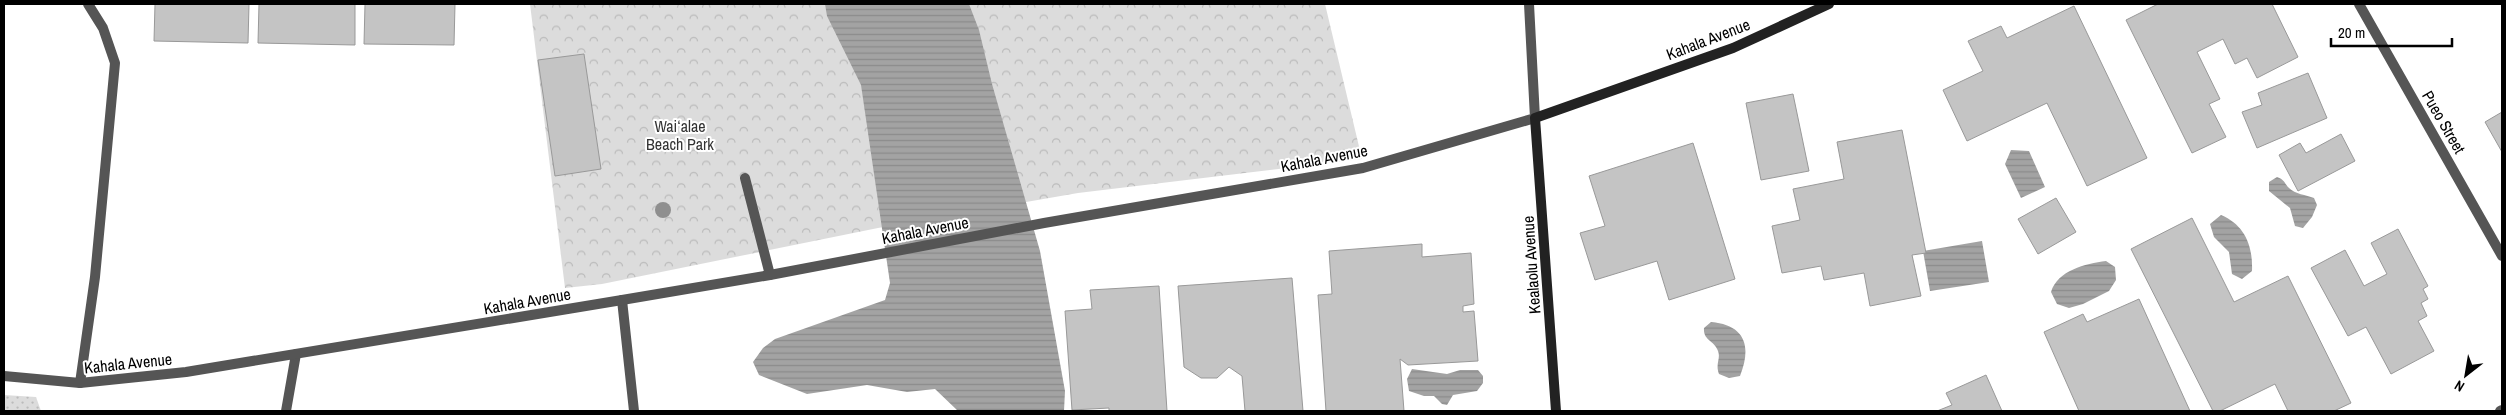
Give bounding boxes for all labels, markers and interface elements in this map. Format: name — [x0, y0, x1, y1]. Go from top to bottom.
street label: Kahala Avenue — [1663, 13, 1753, 65]
scale bar — [2331, 15, 2452, 47]
text: 20 m — [2338, 22, 2365, 43]
street label: Pueo Street — [2417, 86, 2471, 158]
park label: Waiʻalae Beach Park — [646, 115, 714, 155]
street label: Kahala Avenue — [1279, 139, 1369, 177]
street label: Kahala Avenue — [880, 211, 970, 249]
street label: Kealaolu Avenue — [1517, 215, 1545, 315]
street label: Kahala Avenue — [482, 283, 572, 319]
street label: Kahala Avenue — [83, 347, 173, 379]
north arrow — [2441, 350, 2491, 400]
text: N — [2451, 376, 2467, 396]

